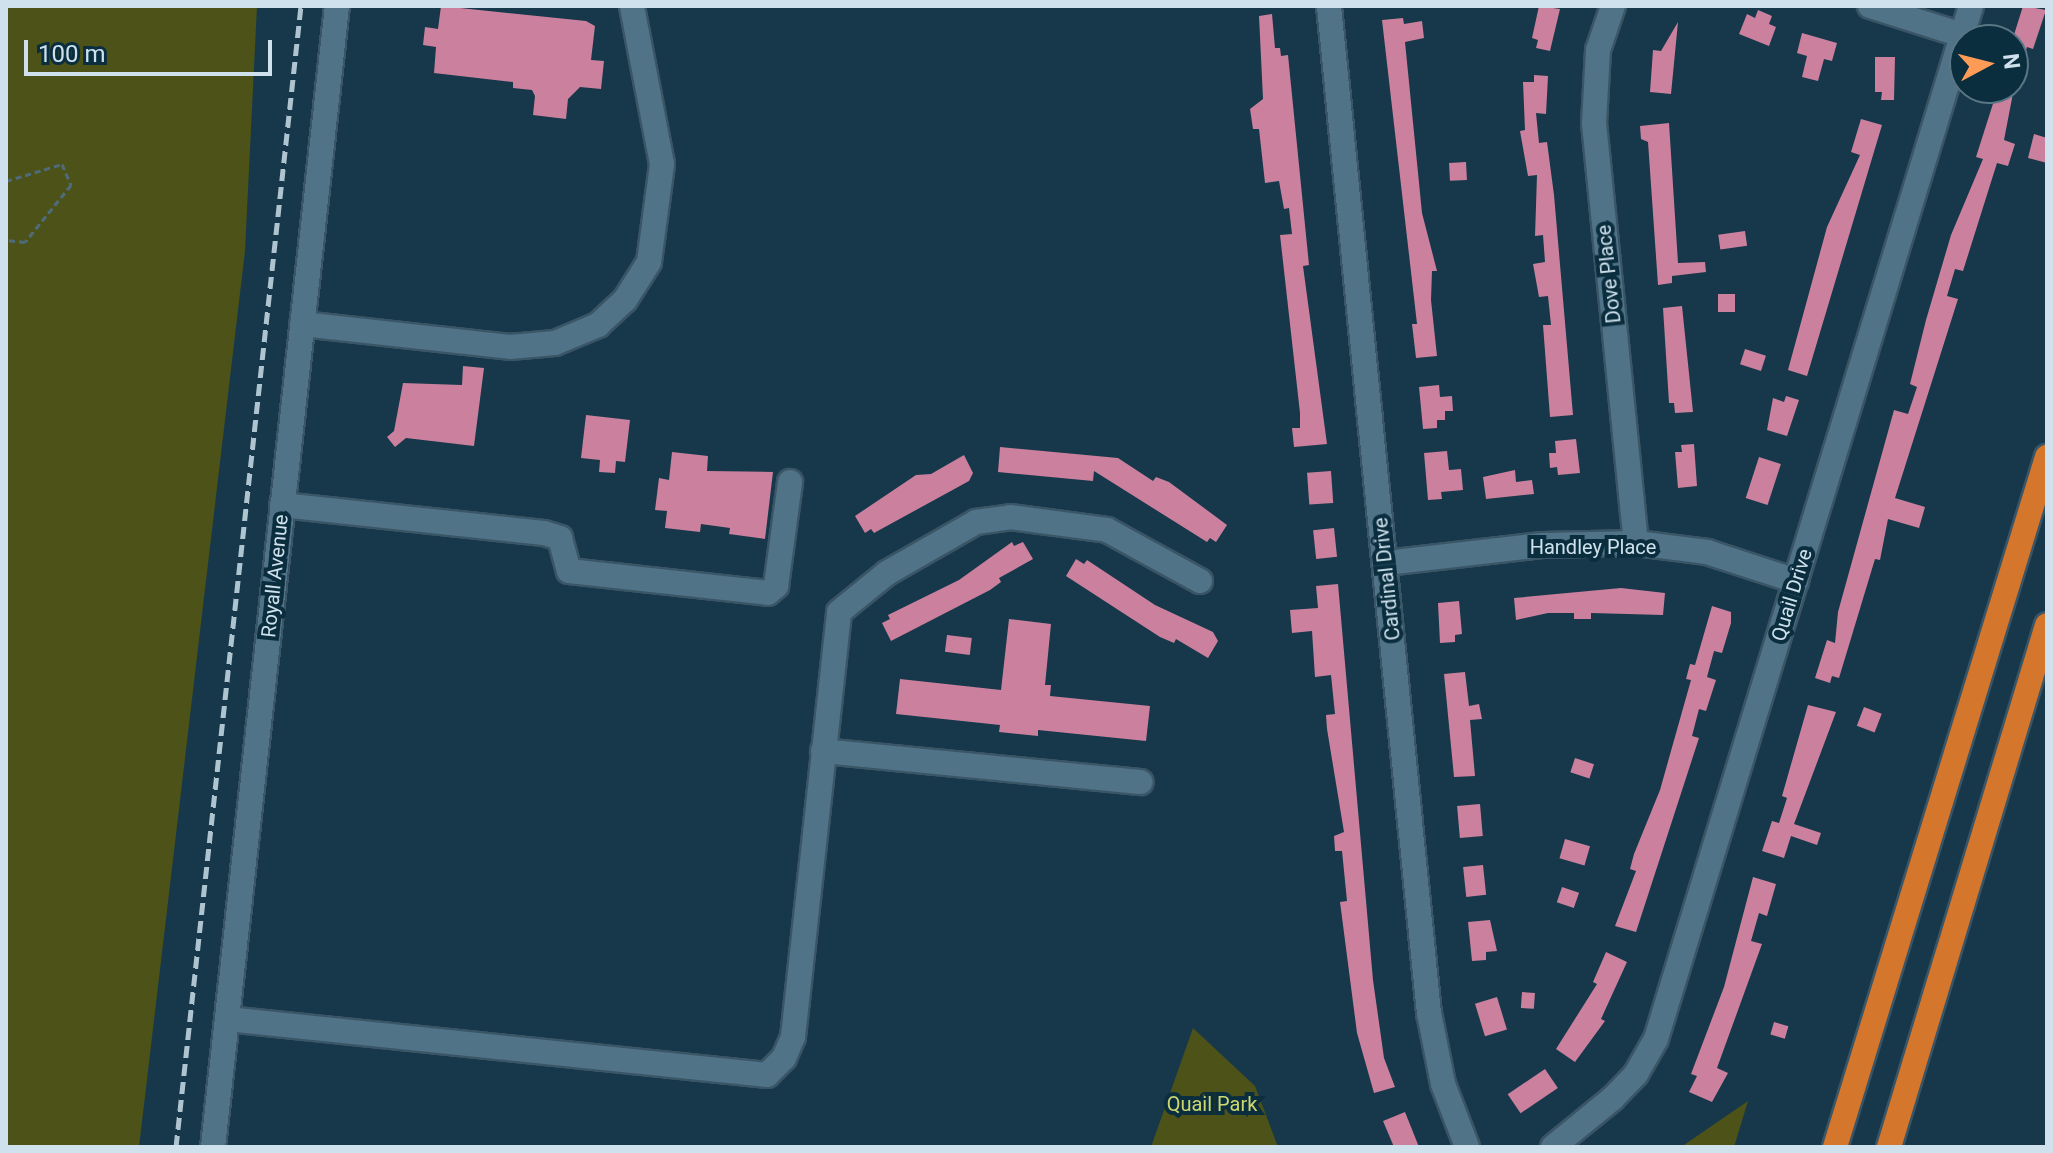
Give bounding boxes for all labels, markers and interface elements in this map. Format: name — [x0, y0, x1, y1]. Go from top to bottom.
scale bar — [28, 24, 276, 74]
north arrow — [1949, 24, 2029, 104]
text: 100 m — [38, 40, 105, 68]
text: N — [1998, 52, 2025, 70]
street label: Dove Place — [1592, 224, 1626, 324]
street label: Royall Avenue — [257, 513, 293, 639]
street label: Cardinal Drive — [1369, 516, 1405, 642]
street label: Handley Place — [1530, 535, 1656, 559]
street label: Quail Drive — [1767, 546, 1817, 644]
park label: Quail Park — [1167, 1092, 1257, 1116]

